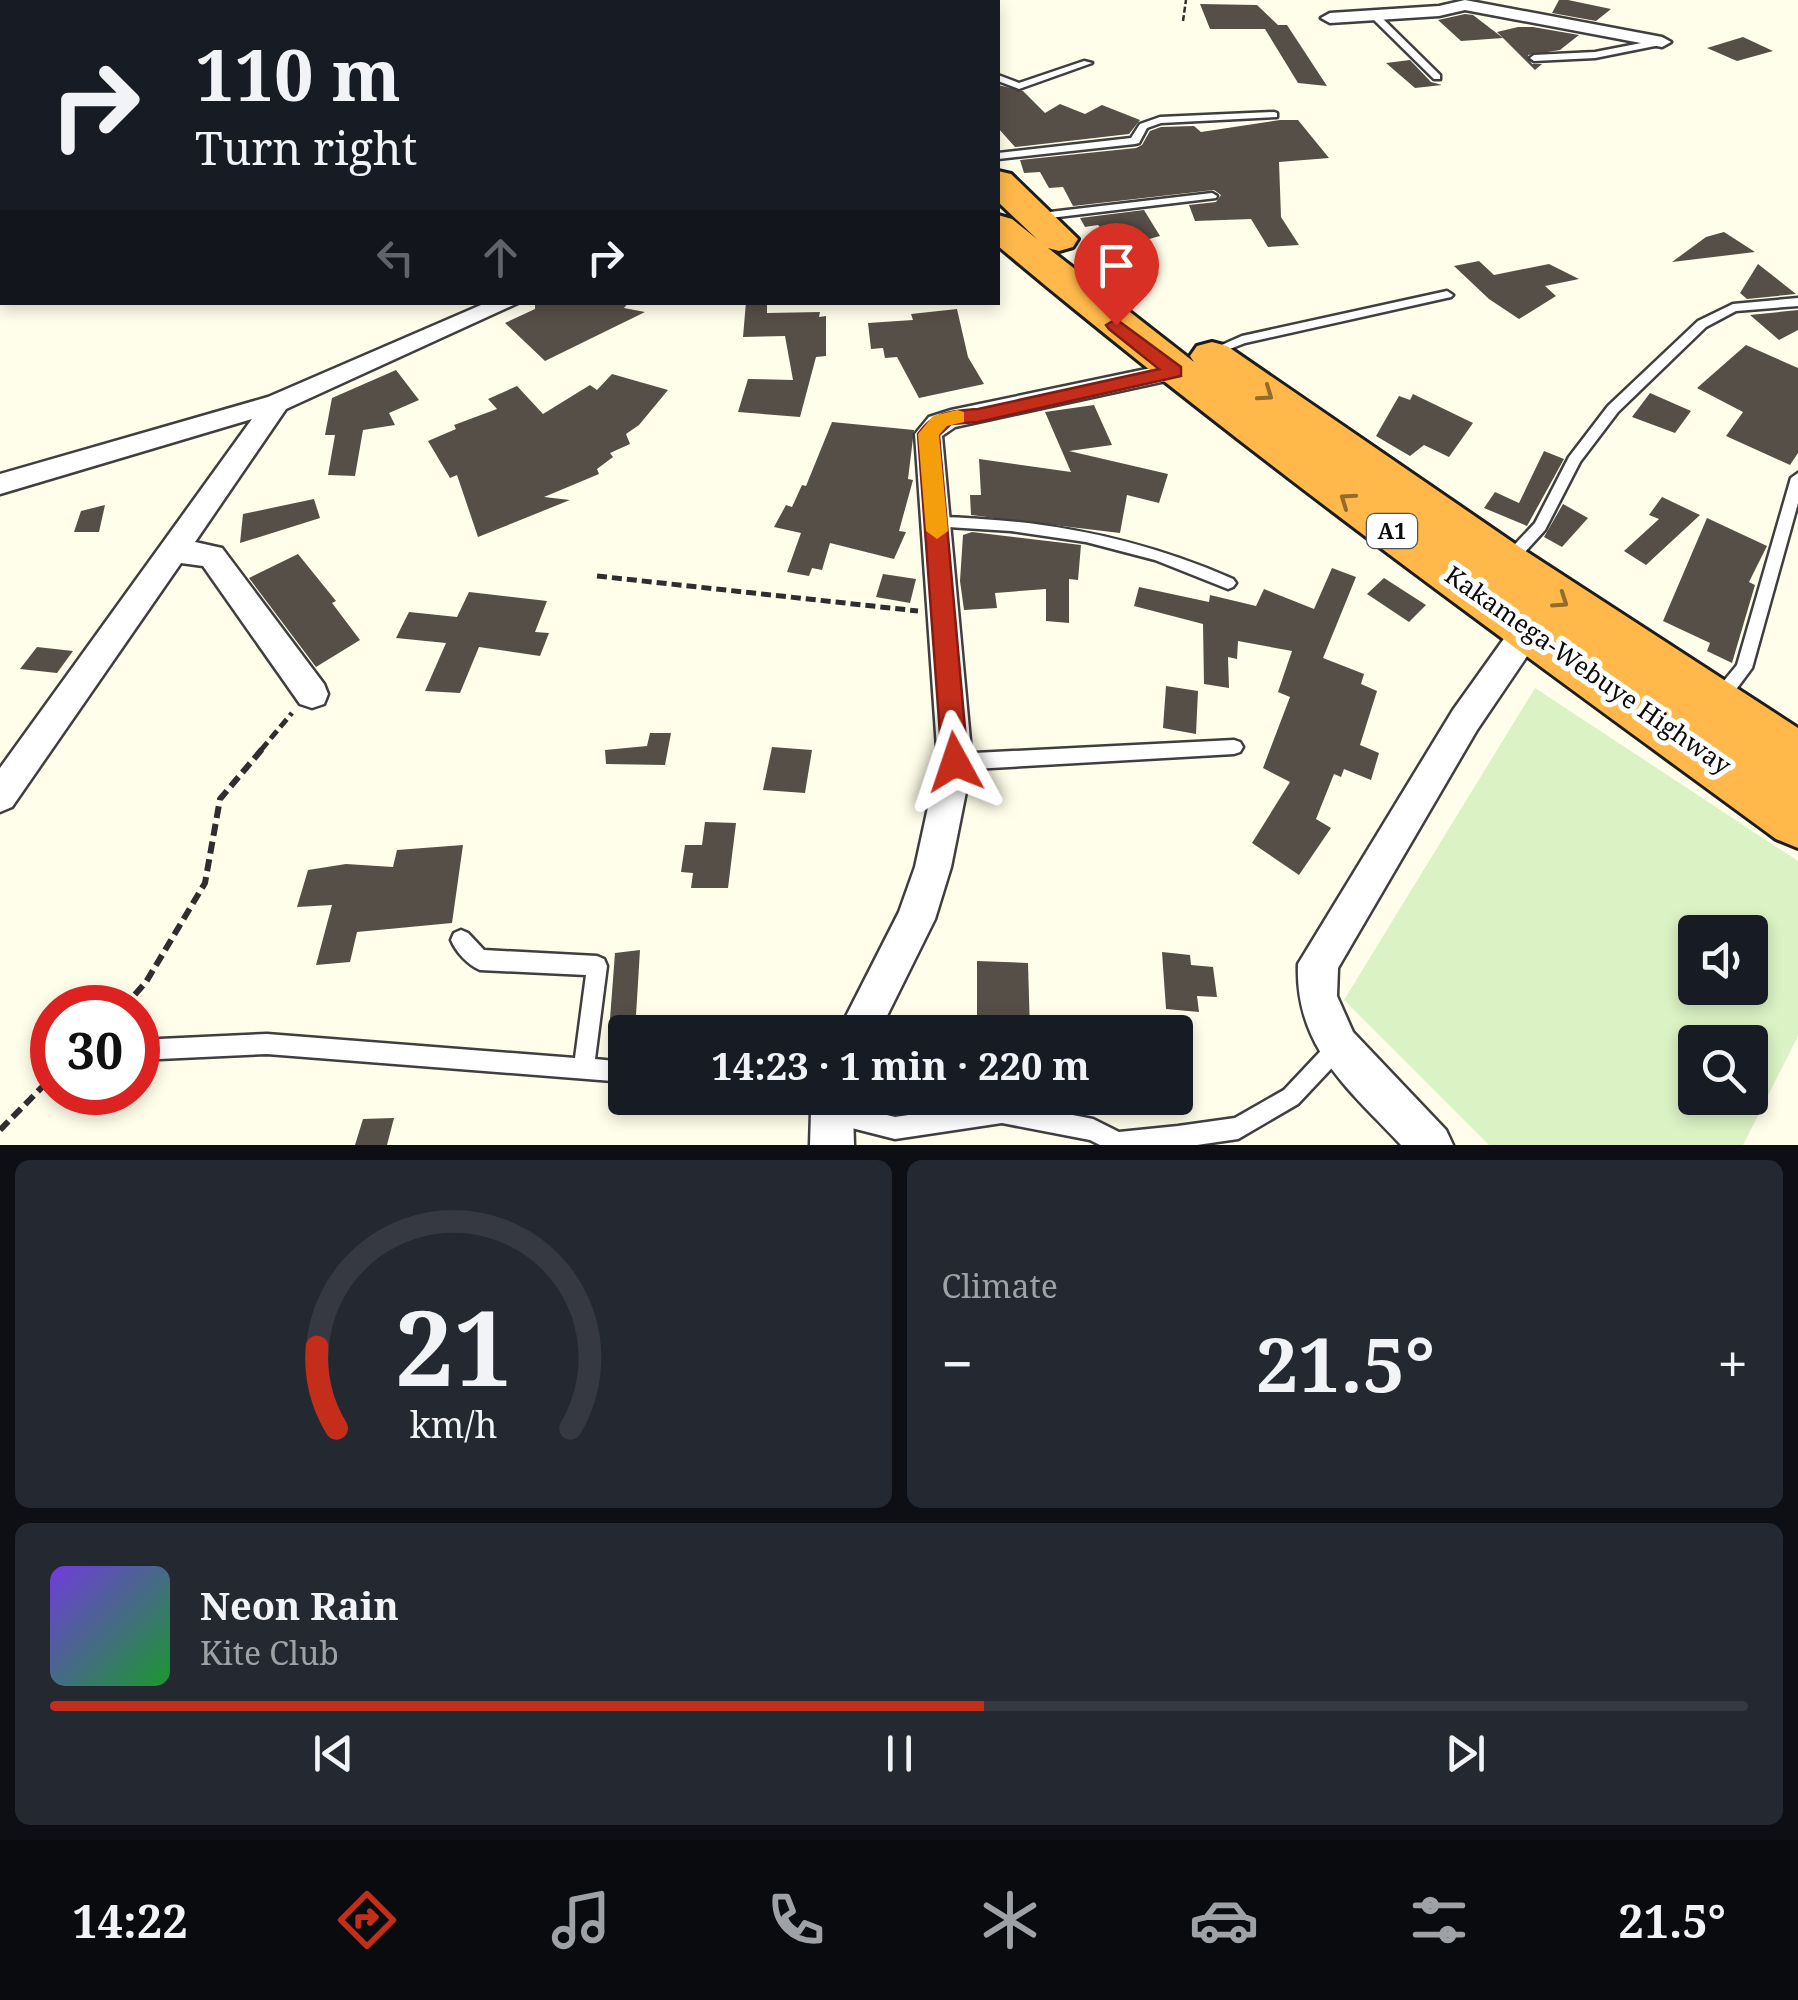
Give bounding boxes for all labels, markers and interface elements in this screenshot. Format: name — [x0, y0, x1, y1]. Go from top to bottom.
text: 110 m — [195, 26, 401, 122]
icon: right — [30, 40, 160, 170]
text: Turn right — [195, 117, 417, 178]
pin — [1074, 223, 1159, 326]
icon: left — [368, 230, 423, 285]
icon: ahead — [473, 230, 528, 285]
icon: right — [578, 230, 633, 285]
icon: arrive — [1089, 238, 1144, 293]
one-way arrow — [1255, 382, 1274, 400]
one-way arrow — [1340, 493, 1359, 512]
road number: A1 — [1367, 514, 1417, 548]
street label: Kakamega-Webuye Highway — [1439, 557, 1739, 782]
one-way arrow — [1549, 589, 1568, 607]
position arrow — [903, 710, 1007, 814]
map controls — [1678, 915, 1768, 1115]
button: sound — [1678, 915, 1768, 1005]
speed limit sign: 30 — [30, 985, 160, 1115]
button: search — [1678, 1025, 1768, 1115]
text: 14:23 · 1 min · 220 m — [711, 1039, 1090, 1091]
text: Climate — [942, 1264, 1058, 1307]
text: 21 — [394, 1275, 512, 1416]
text: 21.5° — [1256, 1312, 1435, 1414]
text: − — [942, 1325, 973, 1400]
text: + — [1717, 1325, 1748, 1400]
text: km/h — [409, 1400, 497, 1448]
text: Neon Rain — [200, 1579, 399, 1631]
text: Kite Club — [200, 1631, 339, 1674]
icon: previous — [306, 1726, 361, 1781]
icon: pause — [872, 1726, 927, 1781]
icon: next — [1438, 1726, 1493, 1781]
icon: directions — [332, 1885, 402, 1955]
icon: music — [546, 1885, 616, 1955]
icon: phone — [761, 1885, 831, 1955]
icon: climate — [975, 1885, 1045, 1955]
icon: car — [1189, 1885, 1259, 1955]
icon: filters — [1404, 1885, 1474, 1955]
text: 14:22 — [72, 1890, 188, 1951]
text: 21.5° — [1618, 1890, 1726, 1951]

